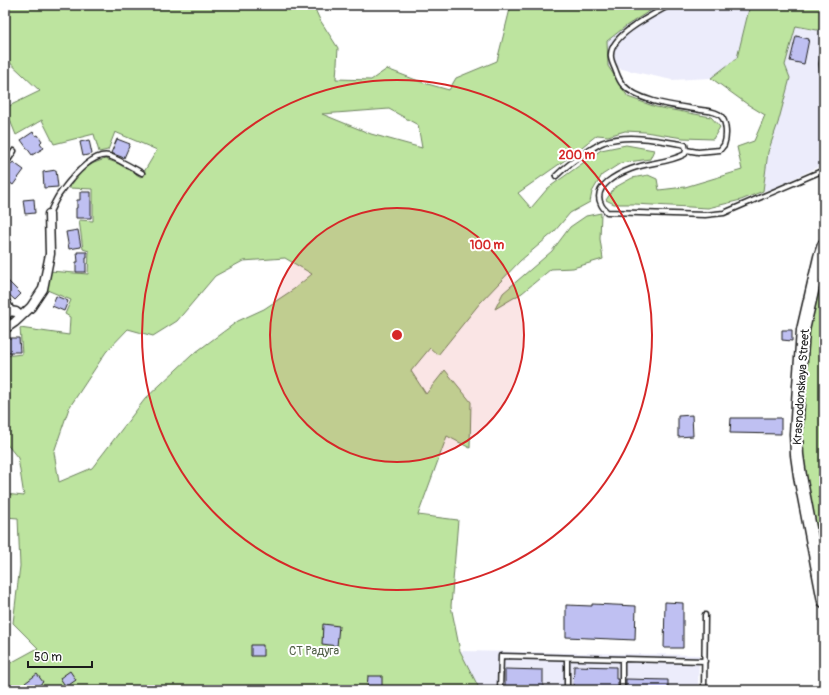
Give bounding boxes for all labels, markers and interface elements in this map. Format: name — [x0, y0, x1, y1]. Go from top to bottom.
text: 200 m — [559, 148, 596, 163]
text: 100 m — [470, 238, 505, 253]
centre of rings — [390, 328, 404, 342]
street label: Krasnodonskaya Street — [790, 328, 813, 446]
scale bar — [28, 643, 92, 669]
park label: СТ Радуга — [289, 644, 340, 659]
text: 50 m — [34, 650, 62, 665]

